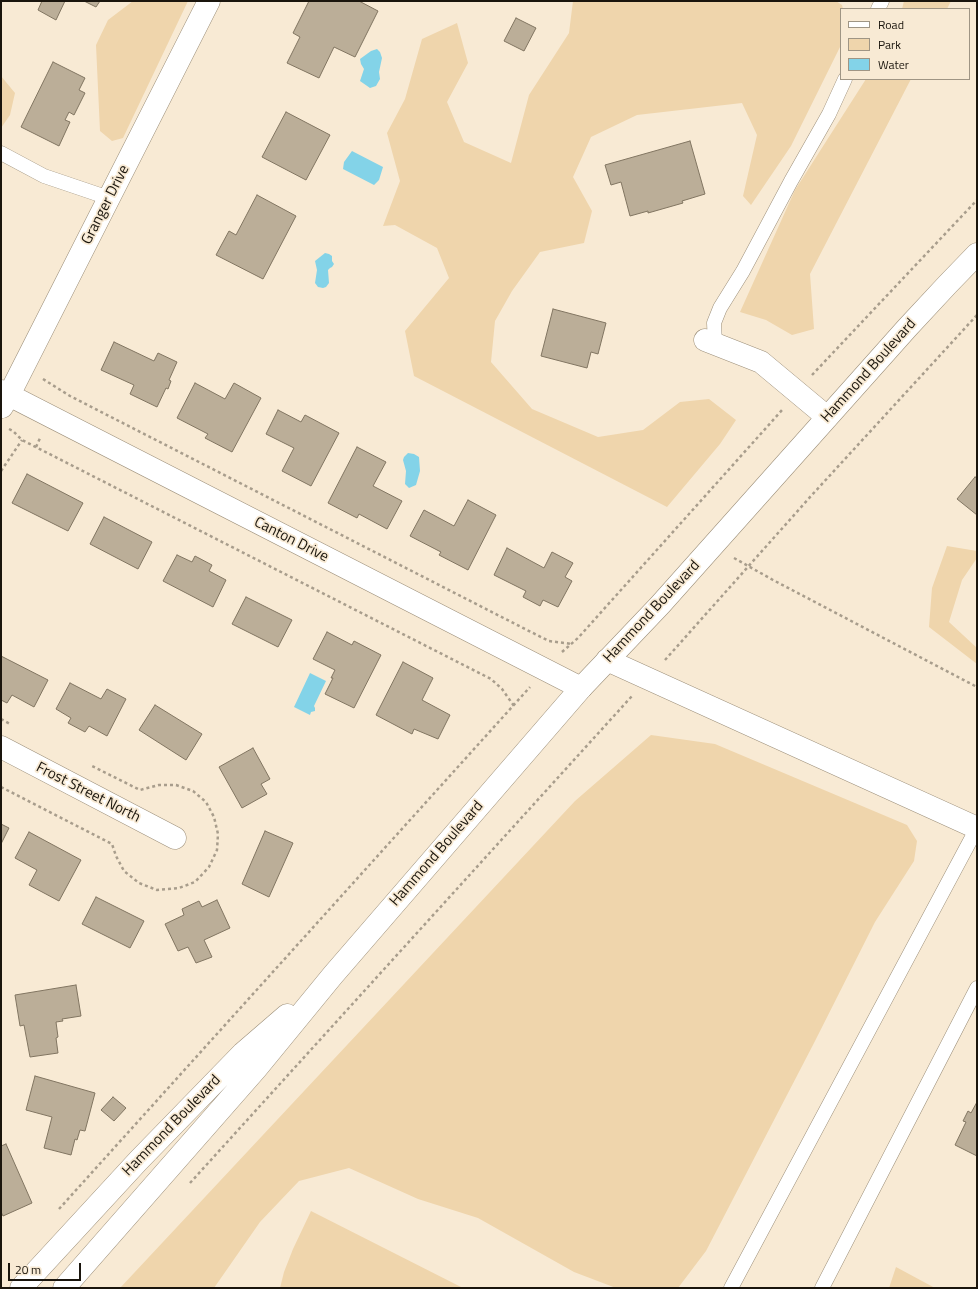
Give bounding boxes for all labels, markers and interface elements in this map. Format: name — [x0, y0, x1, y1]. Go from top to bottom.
legend — [840, 8, 970, 80]
text: Road — [878, 15, 904, 34]
text: Park — [878, 35, 901, 54]
text: Water — [878, 55, 909, 74]
street label: Granger Drive — [78, 162, 134, 248]
street label: Hammond Boulevard — [818, 315, 920, 427]
street label: Canton Drive — [251, 514, 331, 566]
street label: Hammond Boulevard — [600, 557, 704, 667]
street label: Frost Street North — [33, 759, 143, 827]
street label: Hammond Boulevard — [386, 798, 488, 910]
street label: Hammond Boulevard — [119, 1072, 225, 1180]
scale bar — [10, 1255, 83, 1281]
text: 20 m — [15, 1260, 41, 1279]

